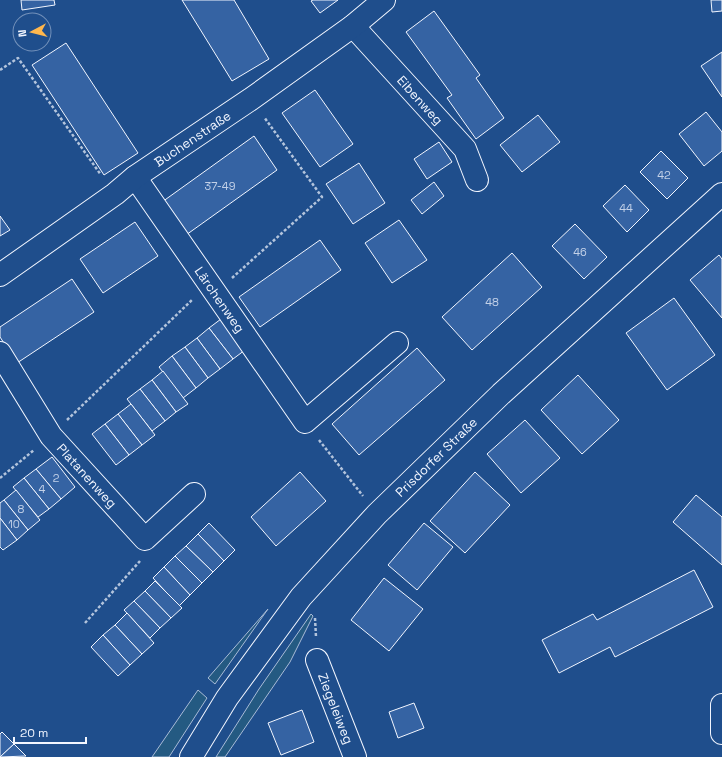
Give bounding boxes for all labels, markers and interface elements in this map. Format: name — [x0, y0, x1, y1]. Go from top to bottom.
north arrow — [12, 12, 52, 52]
text: N — [15, 29, 29, 38]
street label: Eibenweg — [393, 72, 447, 128]
street label: Buchenstraße — [151, 107, 234, 171]
house number: 42 — [657, 168, 671, 182]
house number: 37-49 — [205, 179, 236, 193]
house number: 44 — [619, 201, 633, 215]
house number: 46 — [573, 245, 587, 259]
street label: Lärchenweg — [191, 263, 248, 336]
house number: 48 — [485, 295, 499, 309]
street label: Prisdorfer Straße — [392, 414, 481, 501]
street label: Platanenweg — [53, 440, 120, 512]
house number: 2 — [53, 471, 60, 485]
house number: 4 — [39, 482, 46, 496]
house number: 8 — [18, 502, 25, 516]
house number: 10 — [8, 517, 20, 531]
street label: Ziegeleiweg — [314, 671, 357, 747]
scale bar — [14, 719, 86, 745]
text: 20 m — [20, 725, 48, 741]

